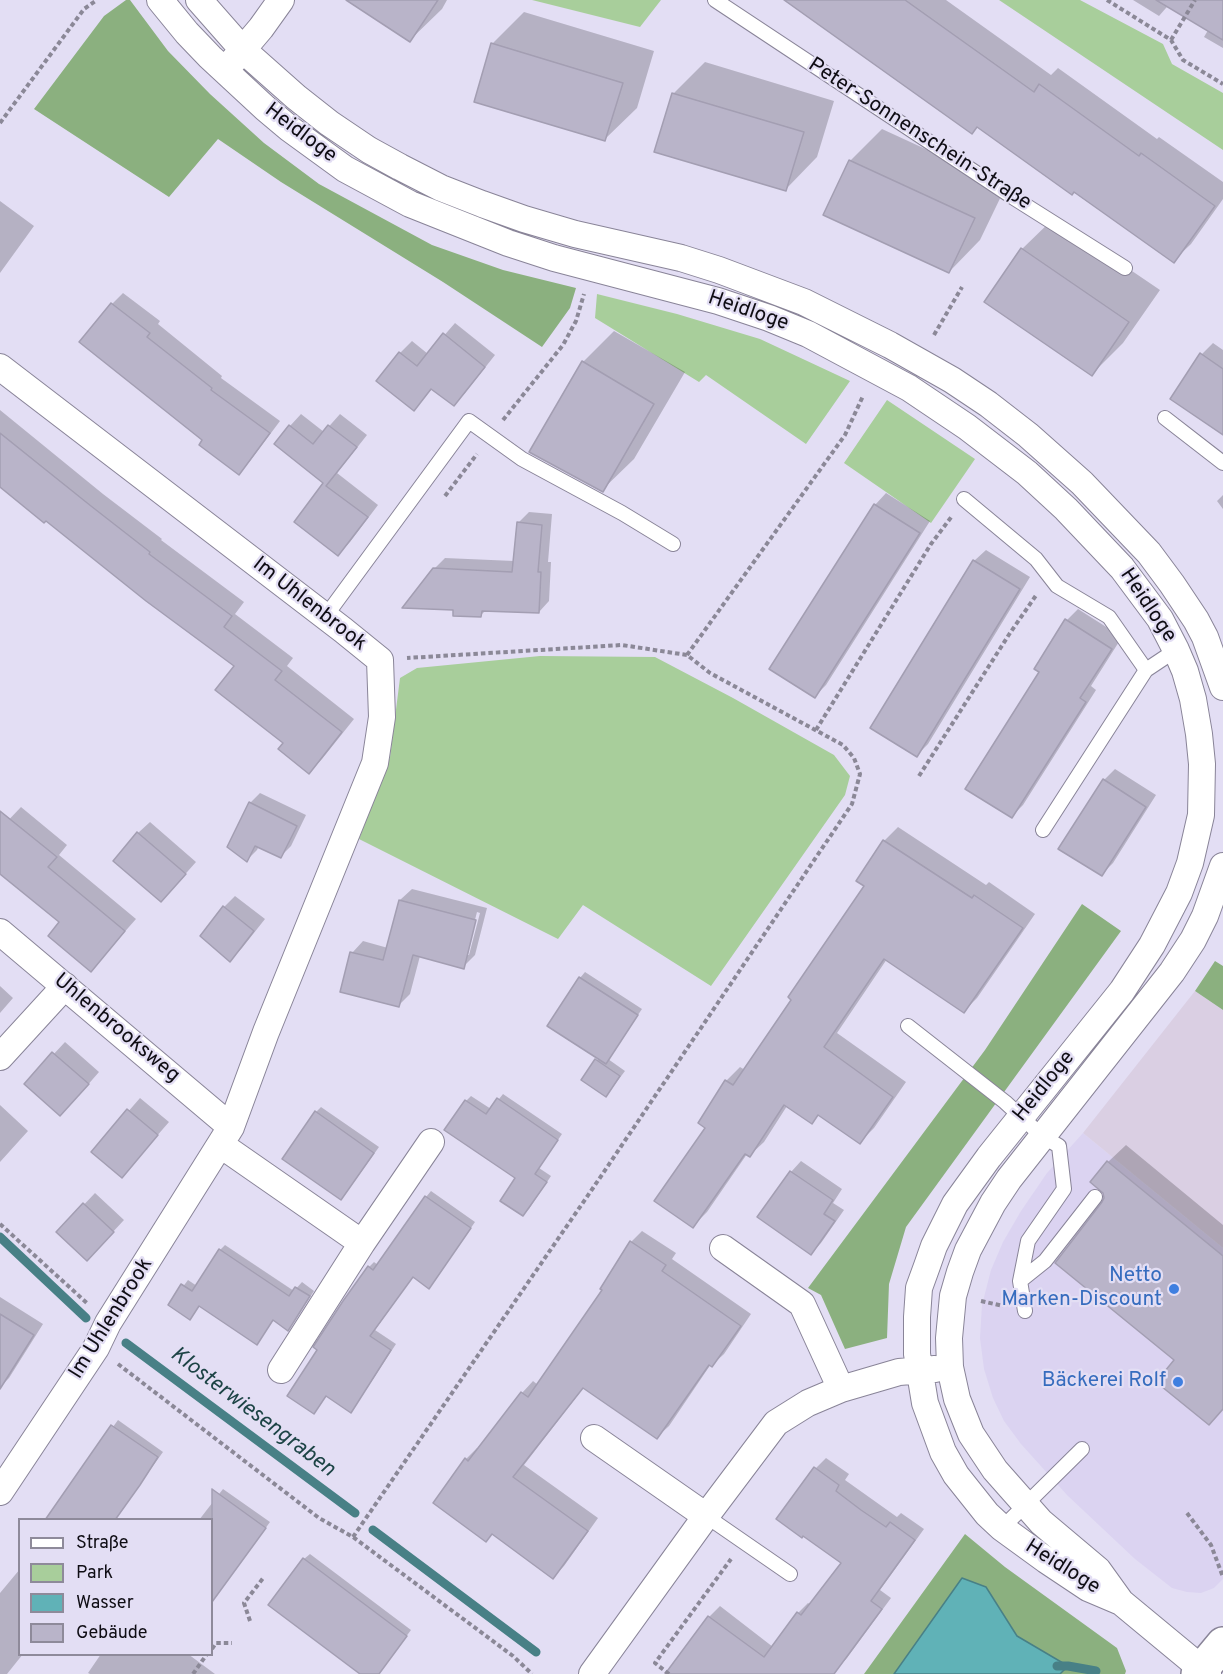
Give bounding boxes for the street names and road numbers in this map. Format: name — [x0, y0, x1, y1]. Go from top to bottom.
street label: Peter-Sonnenschein-Straße — [803, 53, 1035, 217]
street label: Heidloge — [259, 99, 341, 169]
street label: Heidloge — [704, 286, 792, 338]
street label: Im Uhlenbrook — [247, 553, 371, 657]
street label: Heidloge — [1113, 564, 1181, 648]
street label: Uhlenbrooksweg — [48, 969, 184, 1089]
street label: Heidloge — [1009, 1047, 1081, 1127]
street label: Im Uhlenbrook — [65, 1254, 159, 1384]
street label: Heidloge — [1020, 1535, 1104, 1601]

